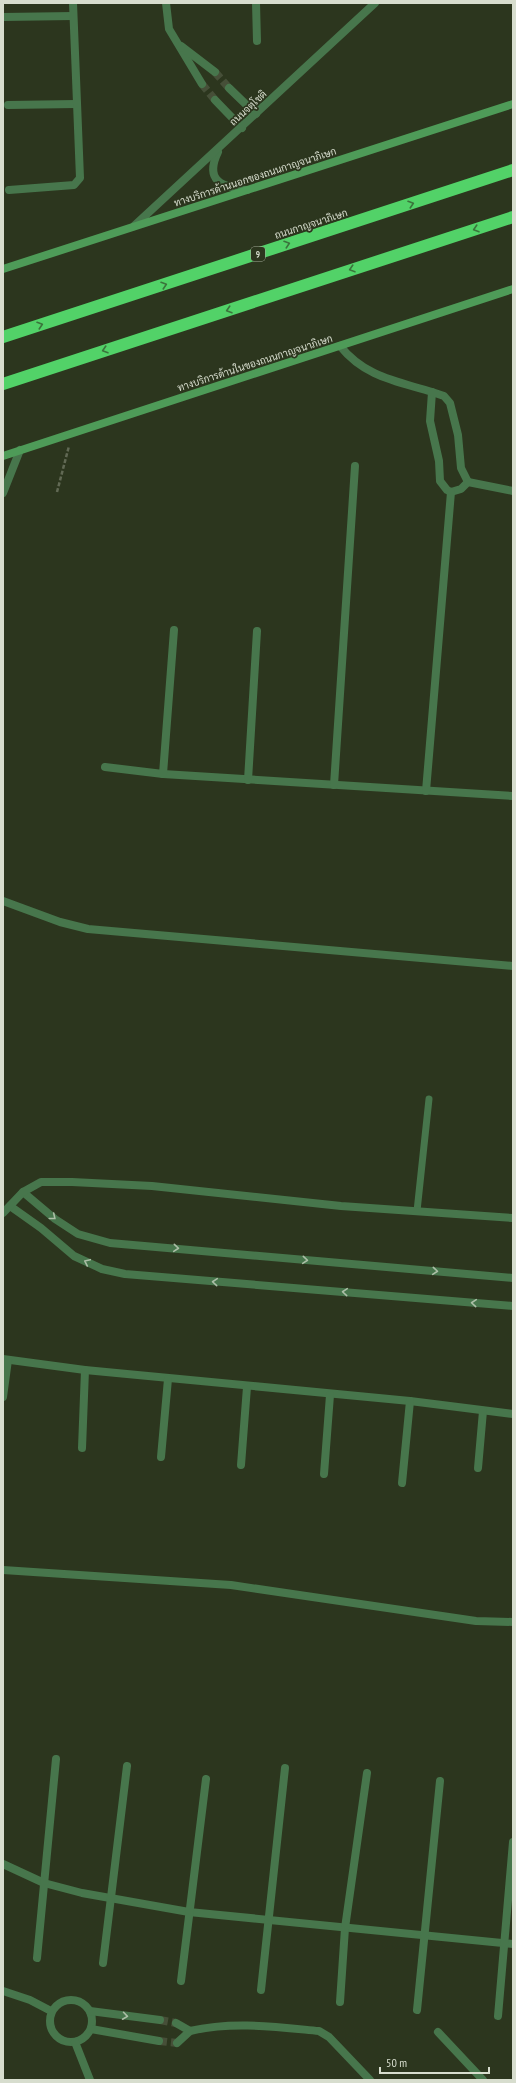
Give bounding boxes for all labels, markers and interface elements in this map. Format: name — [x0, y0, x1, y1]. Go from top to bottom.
street label: ถนนจตุโชติ — [227, 88, 270, 129]
street label: ทางบริการด้านนอกของถนนกาญจนาภิเษก — [172, 144, 338, 209]
one-way arrow — [407, 200, 414, 208]
street label: ถนนกาญจนาภิเษก — [273, 206, 349, 242]
one-way arrow — [473, 224, 480, 233]
one-way arrow — [283, 240, 290, 249]
road number: 9 — [251, 247, 265, 261]
one-way arrow — [349, 265, 356, 273]
one-way arrow — [160, 281, 167, 290]
one-way arrow — [226, 305, 233, 314]
one-way arrow — [36, 321, 43, 330]
street label: ทางบริการด้านในของถนนกาญจนาภิเษก — [176, 332, 334, 394]
one-way arrow — [102, 346, 109, 354]
one-way arrow — [48, 1212, 55, 1219]
one-way arrow — [173, 1244, 179, 1253]
one-way arrow — [302, 1255, 308, 1264]
one-way arrow — [84, 1259, 92, 1267]
one-way arrow — [432, 1266, 438, 1275]
one-way arrow — [212, 1277, 218, 1286]
one-way arrow — [342, 1288, 348, 1297]
one-way arrow — [471, 1299, 477, 1308]
one-way arrow — [122, 2011, 128, 2020]
scale bar — [380, 2049, 489, 2075]
text: 50 m — [386, 2055, 407, 2070]

